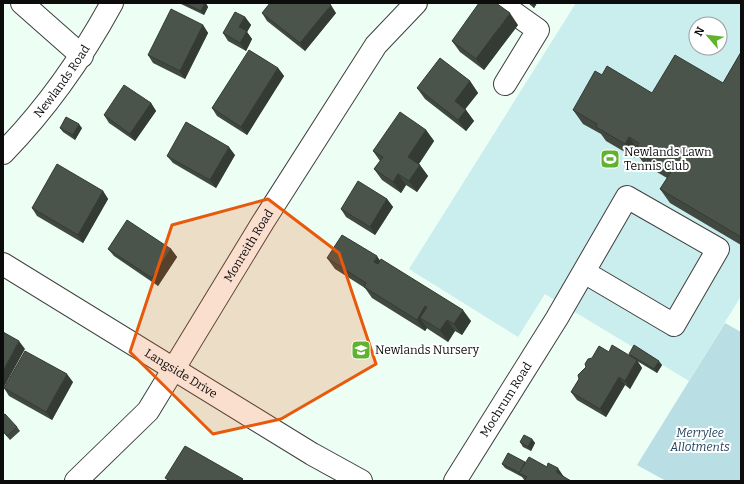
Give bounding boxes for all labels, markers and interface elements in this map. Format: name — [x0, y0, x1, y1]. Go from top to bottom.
north arrow — [688, 16, 728, 56]
text: N — [692, 24, 708, 38]
street label: Newlands Road — [31, 42, 93, 120]
place label: Newlands Lawn Tennis Club — [624, 145, 712, 173]
sports icon: Newlands Lawn Tennis Club — [599, 148, 621, 170]
street label: Monreith Road — [221, 207, 276, 285]
school or university icon: Newlands Nursery — [350, 339, 372, 361]
place label: Newlands Nursery — [375, 343, 480, 357]
street label: Langside Drive — [142, 346, 220, 401]
street label: Mochrum Road — [477, 360, 535, 440]
park label: Merrylee Allotments — [669, 426, 730, 454]

